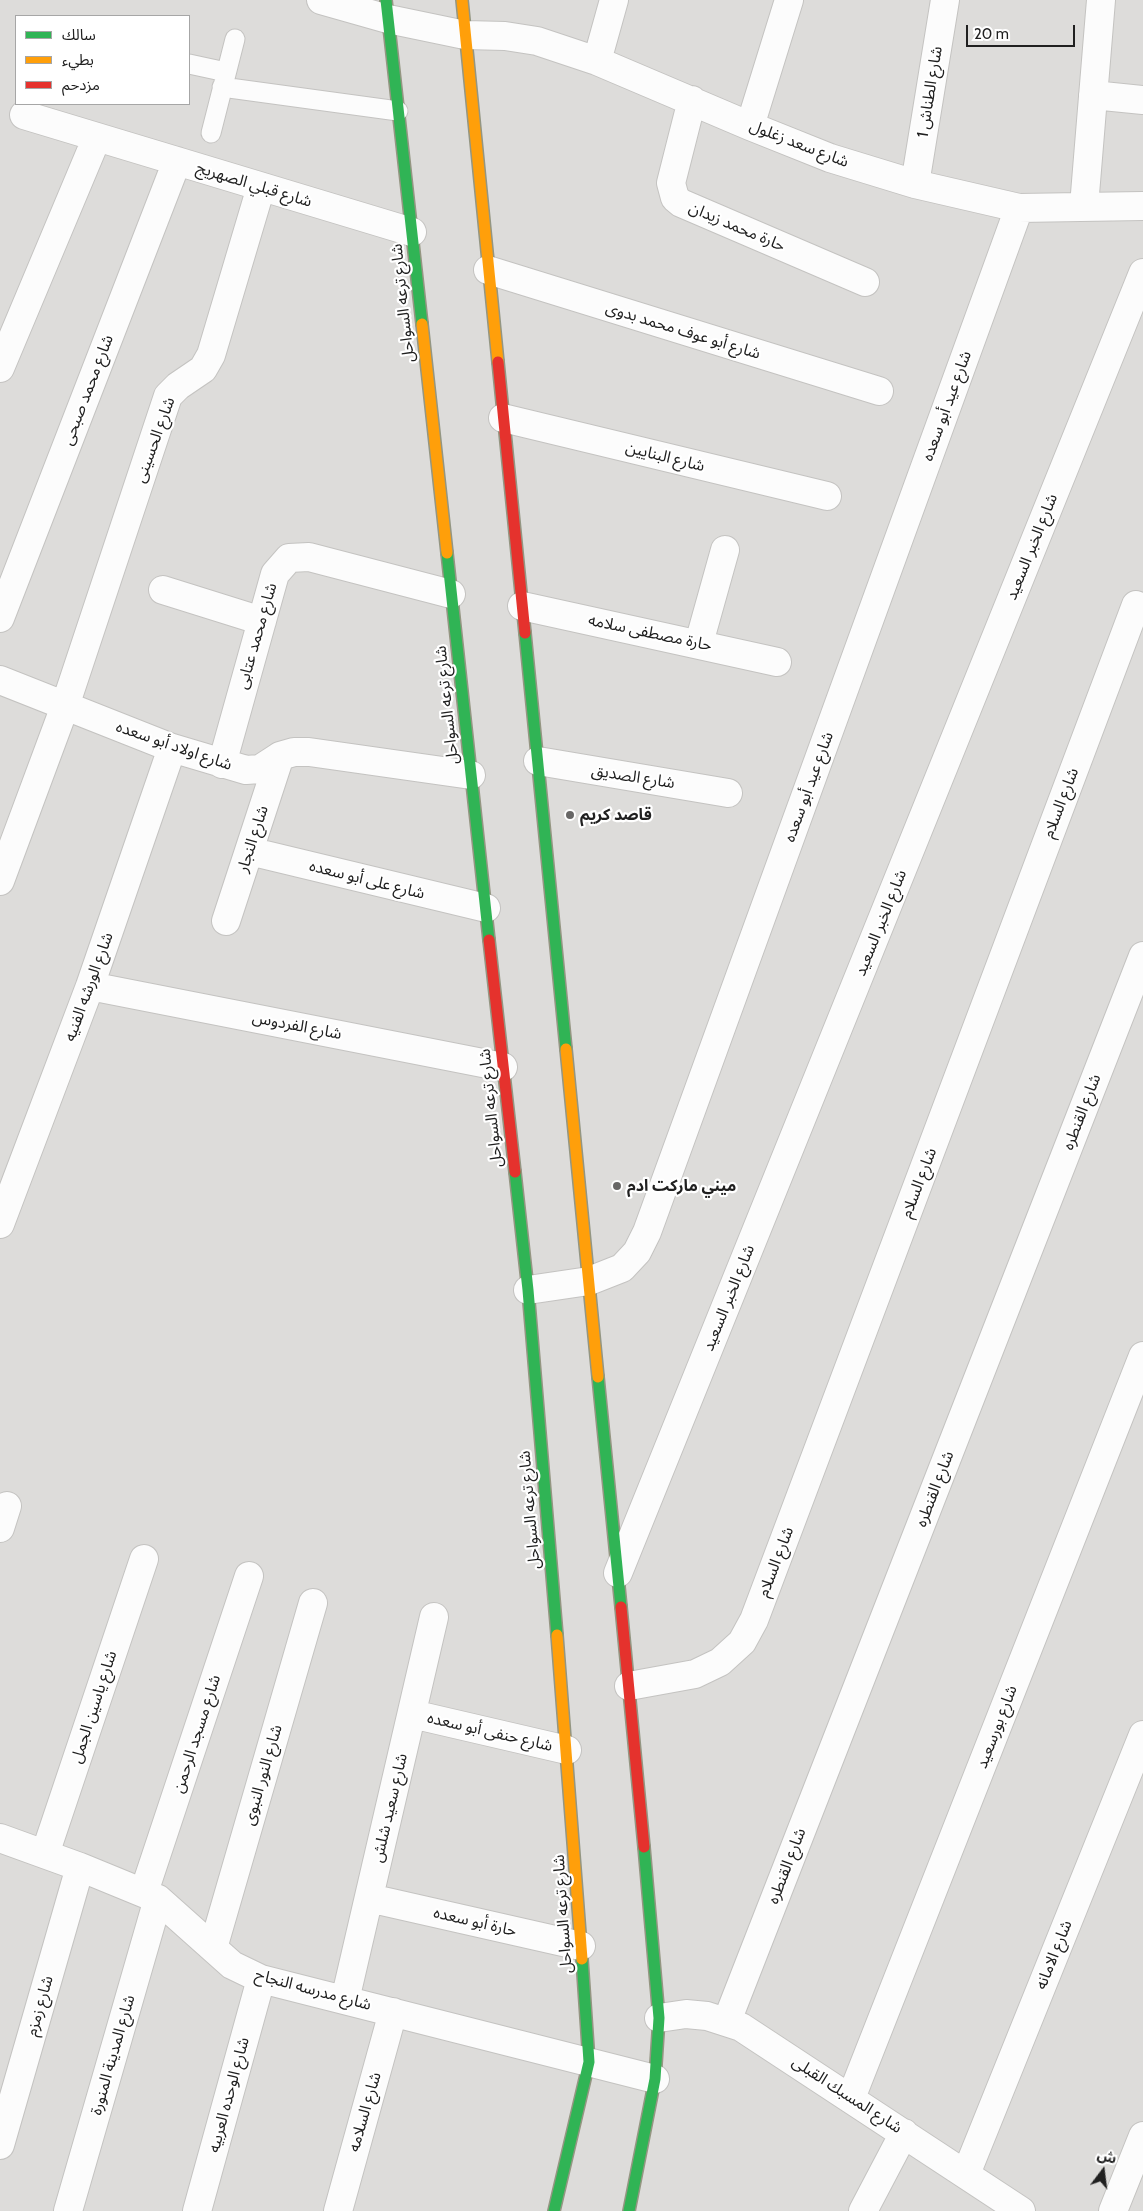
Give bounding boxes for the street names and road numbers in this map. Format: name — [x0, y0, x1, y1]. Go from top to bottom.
street label: شارع الطناش 1 — [913, 45, 947, 139]
street label: شارع سعد زغلول — [747, 116, 851, 172]
street label: شارع قبلي الصهريج — [194, 158, 314, 212]
street label: حارة محمد زيدان — [686, 198, 788, 256]
street label: شارع ترعه السواحل — [387, 243, 419, 363]
street label: شارع أبو عوف محمد بدوى — [603, 298, 763, 364]
street label: شارع محمد صبحى — [58, 332, 118, 448]
street label: شارع عيد أبو سعده — [918, 348, 976, 464]
street label: شارع الحسينى — [131, 395, 179, 485]
street label: شارع البنايين — [623, 438, 707, 476]
street label: شارع الخبر السعيد — [1002, 491, 1062, 603]
street label: شارع محمد عتابى — [233, 581, 281, 691]
street label: حارة مصطفى سلامه — [586, 611, 714, 655]
street label: شارع ترعه السواحل — [431, 645, 463, 765]
street label: شارع اولاد أبو سعده — [113, 717, 235, 775]
street label: شارع عيد أبو سعده — [780, 729, 838, 845]
street label: شارع الصديق — [590, 761, 676, 793]
street label: شارع السلام — [1039, 765, 1083, 841]
street label: شارع النجار — [233, 803, 273, 875]
street label: شارع على أبو سعده — [307, 856, 427, 904]
street label: شارع الخبر السعيد — [851, 867, 911, 979]
street label: شارع الورشه الفنيه — [60, 930, 118, 1044]
street label: شارع الفردوس — [251, 1008, 343, 1044]
street label: شارع ترعه السواحل — [475, 1048, 507, 1168]
street label: شارع القنطره — [1059, 1071, 1105, 1153]
street label: شارع السلام — [897, 1145, 941, 1221]
street label: شارع الخبر السعيد — [699, 1242, 759, 1354]
street label: شارع القنطره — [912, 1448, 958, 1530]
street label: شارع ترعه السواحل — [515, 1450, 545, 1570]
street label: شارع السلام — [754, 1524, 798, 1600]
street label: شارع ياسين الجمل — [67, 1648, 121, 1766]
street label: شارع مسجد الرحمن — [169, 1672, 225, 1796]
street label: شارع بورسعيد — [972, 1683, 1022, 1771]
street label: شارع حنفى أبو سعده — [425, 1708, 555, 1756]
street label: شارع النور النبوى — [239, 1722, 287, 1828]
street label: شارع سعيد شلش — [368, 1752, 412, 1864]
street label: شارع القنطره — [764, 1825, 810, 1907]
street label: شارع ترعه السواحل — [549, 1854, 577, 1974]
street label: حارة أبو سعده — [432, 1903, 518, 1941]
street label: شارع الامانه — [1031, 1918, 1077, 1992]
street label: شارع مدرسه النجاح — [253, 1965, 373, 2015]
street label: شارع زمزم — [22, 1974, 58, 2038]
street label: شارع المدينة المنورة — [87, 1993, 139, 2117]
street label: شارع الوحده العربيه — [204, 2035, 254, 2155]
street label: شارع المسبك القبلى — [788, 2052, 906, 2138]
street label: شارع السلامه — [344, 2070, 386, 2154]

